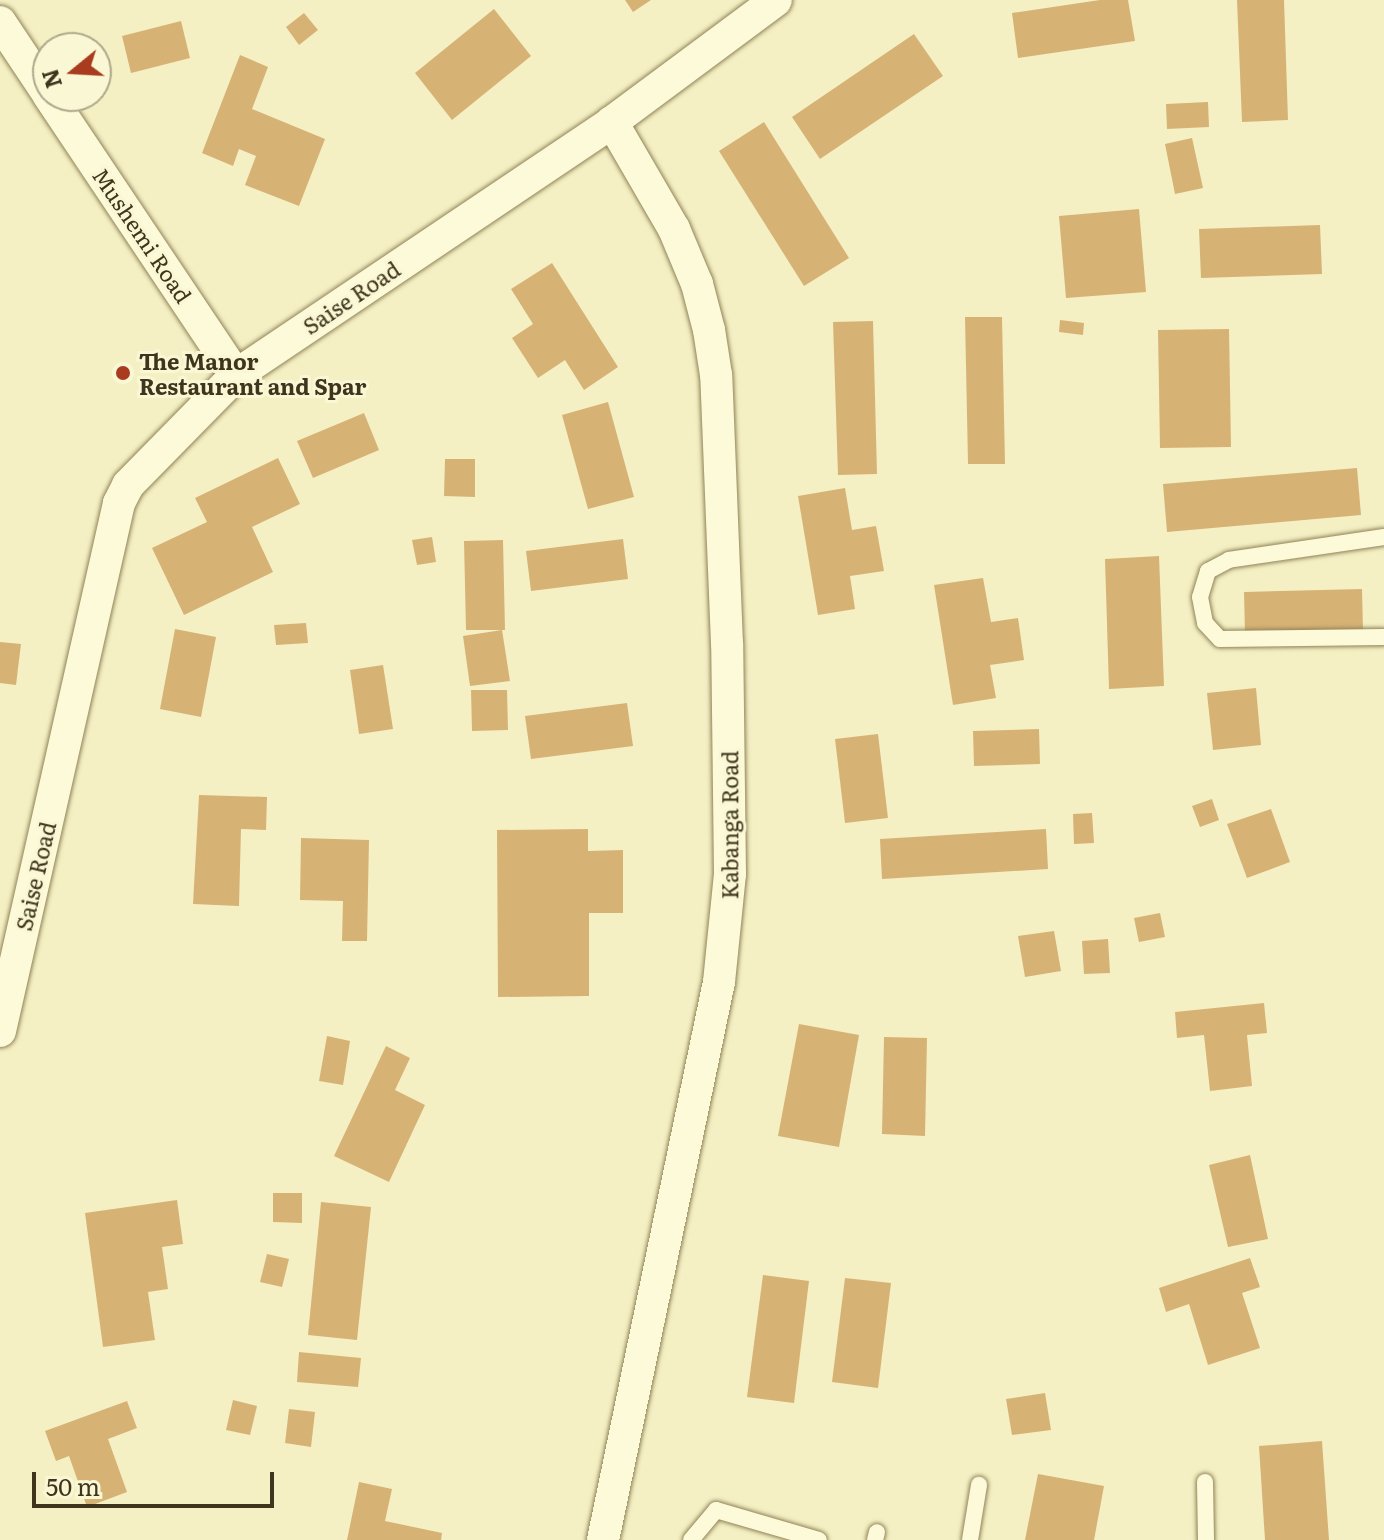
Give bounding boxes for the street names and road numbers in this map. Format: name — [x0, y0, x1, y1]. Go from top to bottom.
street label: Mushemi Road — [88, 163, 198, 307]
street label: Saise Road — [298, 255, 404, 339]
street label: Kabanga Road — [716, 751, 742, 899]
street label: Saise Road — [10, 819, 60, 933]

